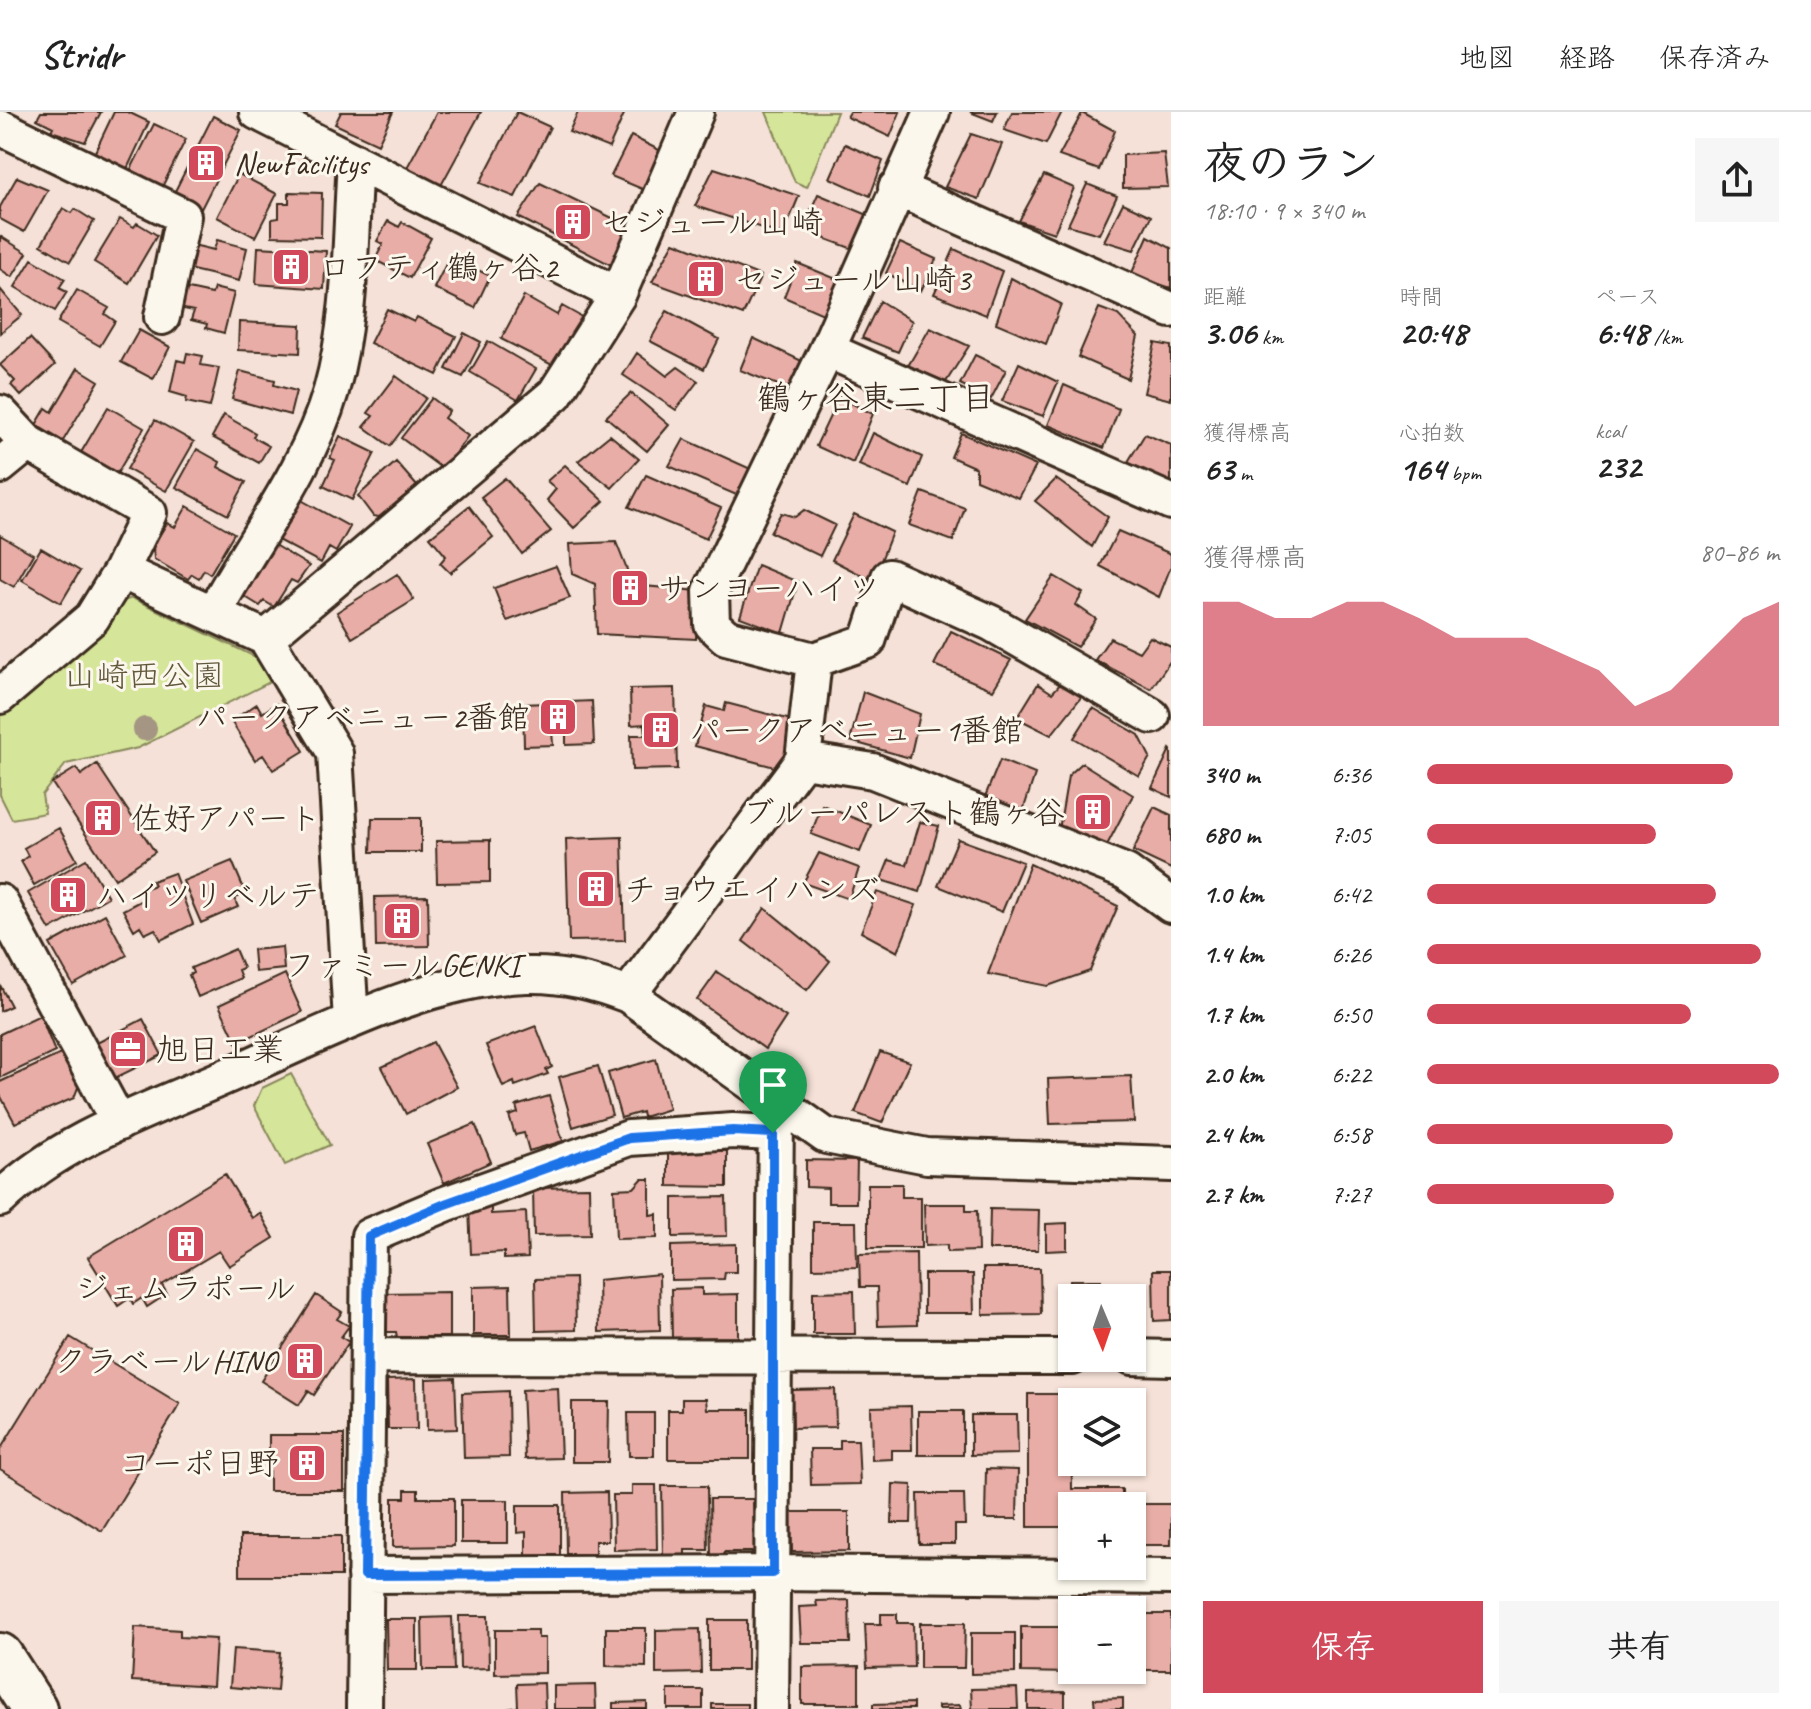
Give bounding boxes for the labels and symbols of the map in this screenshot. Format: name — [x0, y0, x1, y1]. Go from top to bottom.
building icon: NewFacilitys — [185, 142, 227, 184]
place label: NewFacilitys — [234, 143, 371, 184]
building icon: セジュール山崎 — [552, 201, 594, 243]
place label: セジュール山崎 — [601, 202, 823, 243]
building icon: ロフティ鶴ヶ谷2 — [270, 246, 312, 288]
place label: ロフティ鶴ヶ谷2 — [319, 247, 560, 288]
building icon: セジュール山崎3 — [685, 258, 727, 300]
place label: セジュール山崎3 — [734, 259, 973, 300]
district label: 鶴ヶ谷東二丁目 — [757, 376, 995, 419]
building icon: サンヨーハイツ — [609, 567, 651, 609]
place label: サンヨーハイツ — [658, 568, 880, 609]
park label: 山崎西公園 — [64, 655, 224, 696]
building icon: パークアベニュー2番館 — [537, 696, 579, 738]
place label: パークアベニュー2番館 — [196, 697, 530, 738]
building icon: パークアベニュー1番館 — [640, 709, 682, 751]
place label: パークアベニュー1番館 — [689, 710, 1023, 751]
building icon: ブルーパレスト鶴ヶ谷 — [1072, 791, 1114, 833]
place label: ブルーパレスト鶴ヶ谷 — [742, 792, 1065, 833]
building icon: 佐好アパート — [82, 797, 124, 839]
place label: 佐好アパート — [131, 798, 321, 839]
building icon: チョウエイハンズ — [575, 868, 617, 910]
place label: チョウエイハンズ — [624, 869, 879, 910]
building icon: ハイツリベルテ — [47, 874, 89, 916]
place label: ハイツリベルテ — [96, 875, 320, 916]
building icon: ファミールGENKI — [381, 900, 423, 942]
place label: ファミールGENKI — [284, 945, 527, 986]
office icon: 旭日工業 — [107, 1028, 149, 1070]
place label: 旭日工業 — [156, 1029, 284, 1070]
pin — [739, 1051, 807, 1133]
building icon: ジェムラポール — [165, 1223, 207, 1265]
place label: ジェムラポール — [75, 1268, 297, 1309]
north arrow — [1058, 1284, 1146, 1372]
building icon: クラベールHINO — [284, 1340, 326, 1382]
place label: クラベールHINO — [54, 1341, 280, 1382]
building icon: コーポ日野 — [286, 1442, 328, 1484]
place label: コーポ日野 — [119, 1443, 279, 1484]

